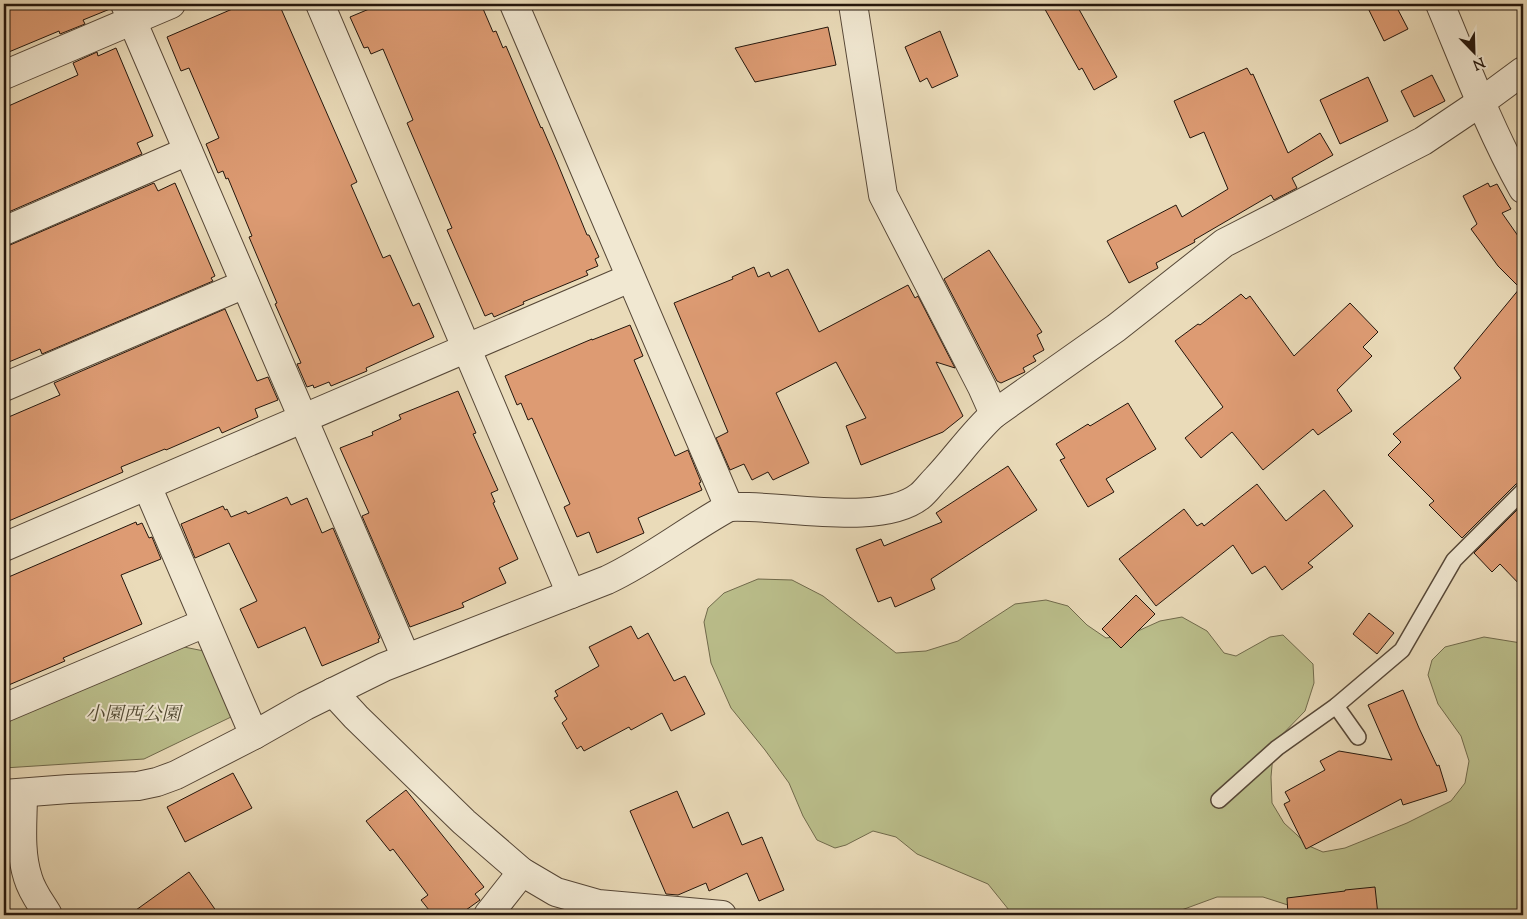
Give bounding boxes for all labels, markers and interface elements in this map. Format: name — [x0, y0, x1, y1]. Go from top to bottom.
north arrow — [1450, 28, 1500, 78]
text: N — [1469, 51, 1487, 74]
park label: 小園西公園 — [85, 702, 183, 729]

